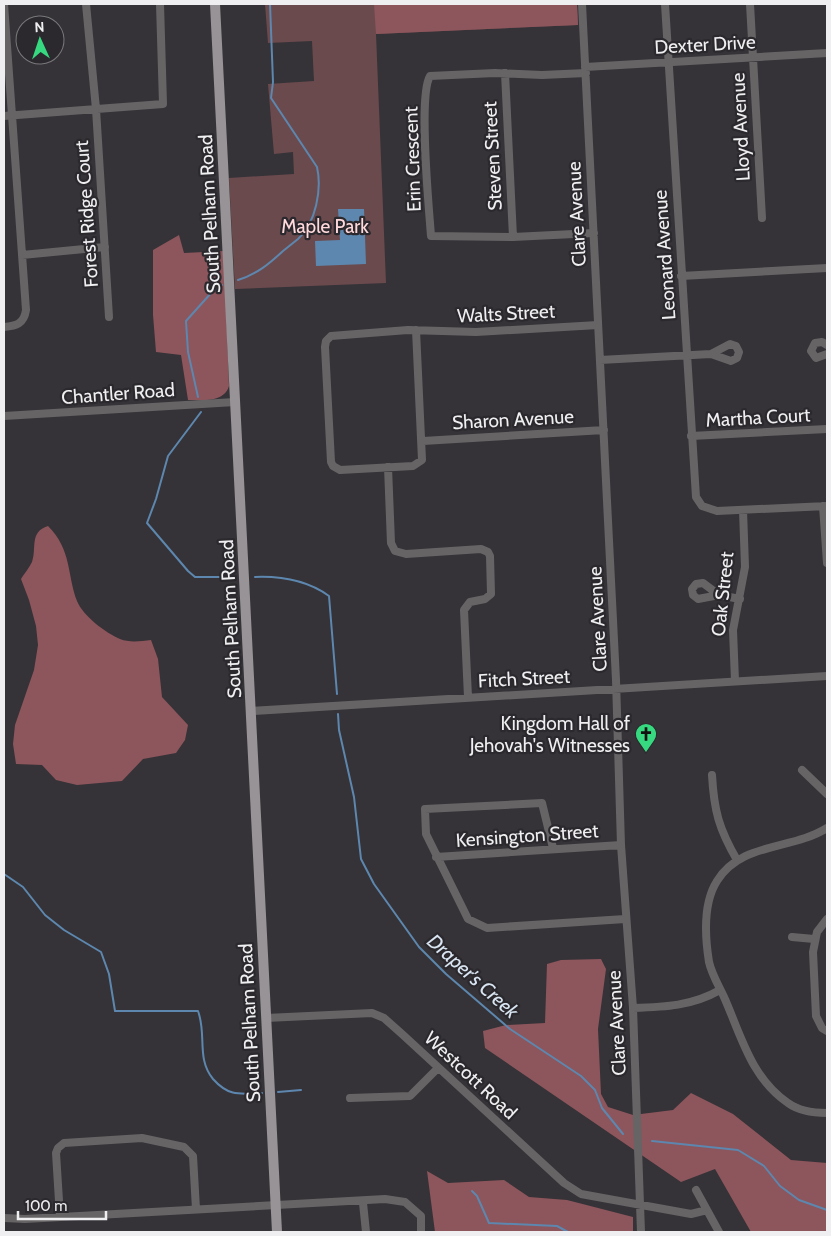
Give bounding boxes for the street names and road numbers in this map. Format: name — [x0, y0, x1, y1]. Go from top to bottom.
street label: Dexter Drive — [654, 30, 756, 59]
street label: Lloyd Avenue — [726, 72, 755, 182]
street label: Steven Street — [478, 100, 507, 211]
street label: Erin Crescent — [399, 105, 426, 212]
street label: South Pelham Road — [194, 134, 225, 294]
street label: Forest Ridge Court — [70, 139, 103, 288]
street label: Clare Avenue — [562, 161, 591, 267]
street label: Leonard Avenue — [648, 189, 681, 321]
street label: Walts Street — [456, 299, 556, 328]
street label: Chantler Road — [61, 378, 176, 409]
street label: Martha Court — [705, 403, 812, 432]
street label: Sharon Avenue — [452, 405, 575, 434]
street label: South Pelham Road — [215, 539, 246, 699]
street label: Oak Street — [707, 550, 738, 638]
street label: Clare Avenue — [583, 566, 612, 672]
street label: Fitch Street — [477, 665, 571, 692]
street label: Kensington Street — [455, 819, 600, 852]
street label: South Pelham Road — [234, 943, 265, 1103]
street label: Clare Avenue — [602, 970, 631, 1076]
street label: Westcott Road — [420, 1027, 522, 1124]

